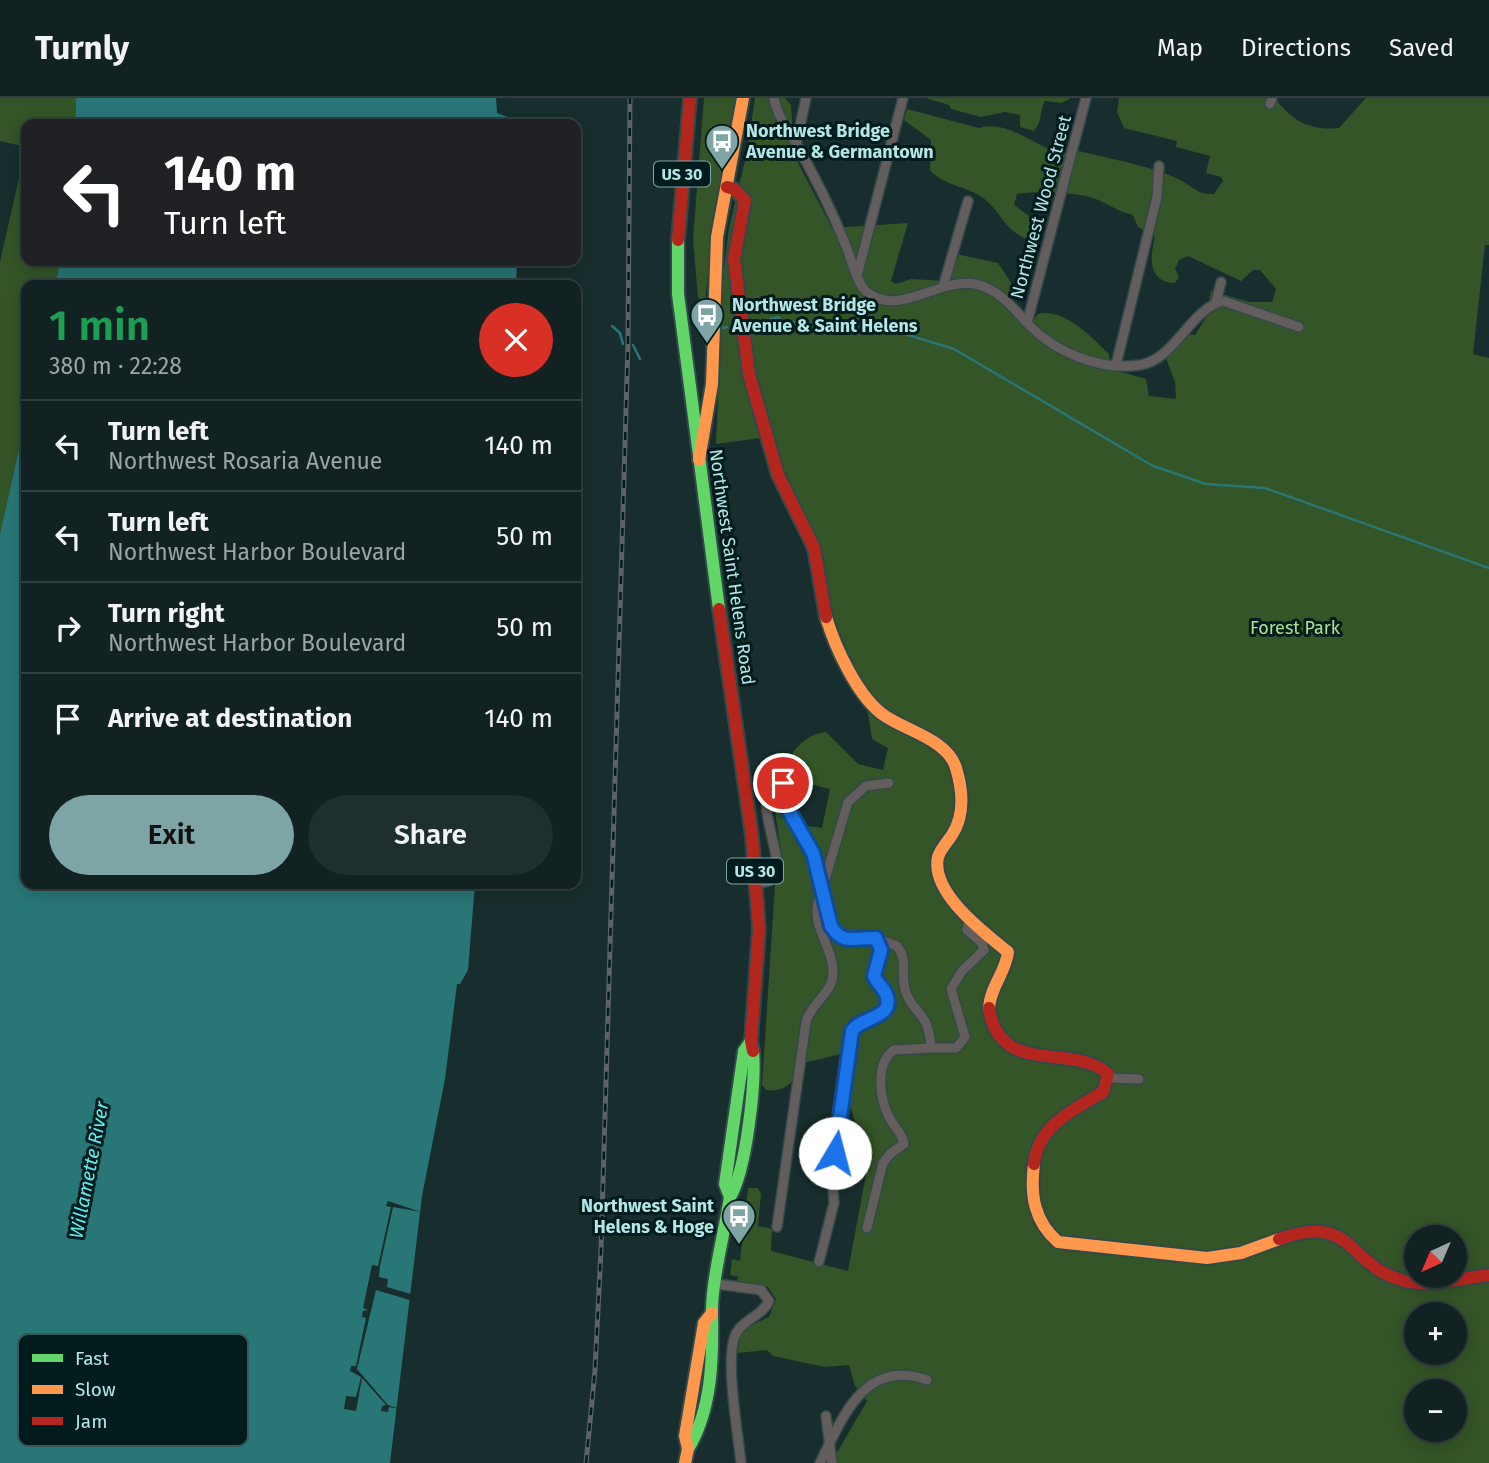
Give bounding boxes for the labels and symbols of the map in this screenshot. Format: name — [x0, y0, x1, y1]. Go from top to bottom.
street label: Northwest Wood Street — [1006, 112, 1076, 301]
place label: Northwest Bridge Avenue & Germantown — [745, 120, 934, 163]
bus stop icon: Northwest Bridge Avenue & Germantown — [703, 122, 741, 171]
road number: US 30 — [654, 162, 710, 186]
place label: Northwest Bridge Avenue & Saint Helens — [731, 294, 918, 337]
bus stop icon: Northwest Bridge Avenue & Saint Helens — [688, 296, 726, 345]
street label: Northwest Saint Helens Road — [705, 448, 759, 686]
park label: Forest Park — [1250, 617, 1341, 639]
pin — [753, 753, 813, 813]
road number: US 30 — [727, 858, 783, 884]
water label: Willamette River — [64, 1099, 114, 1241]
position arrow — [798, 1116, 872, 1190]
place label: Northwest Saint Helens & Hoge — [581, 1195, 715, 1238]
bus stop icon: Northwest Saint Helens & Hoge — [720, 1197, 758, 1246]
north arrow — [1404, 1225, 1466, 1288]
legend — [18, 1334, 248, 1446]
text: Fast — [75, 1347, 109, 1370]
text: Slow — [75, 1378, 116, 1401]
text: Jam — [75, 1410, 107, 1433]

